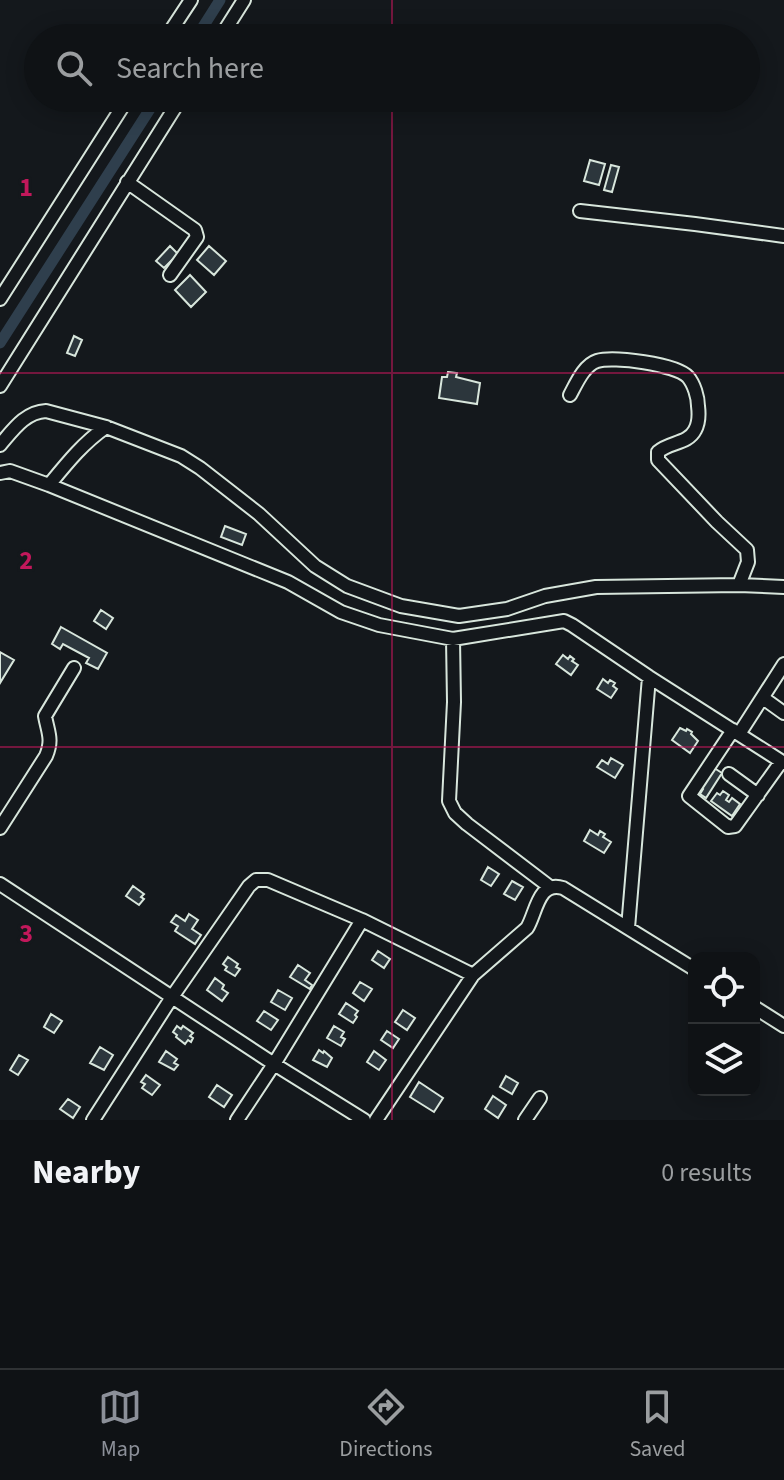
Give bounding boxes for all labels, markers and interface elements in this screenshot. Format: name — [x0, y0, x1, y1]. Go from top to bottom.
search box — [24, 24, 760, 112]
icon: search — [52, 46, 96, 90]
text: Search here — [116, 47, 264, 90]
text: 1 — [19, 169, 33, 206]
text: 2 — [19, 542, 33, 579]
text: 3 — [19, 915, 33, 952]
map controls — [688, 952, 760, 1096]
button: locate — [688, 952, 760, 1024]
button: layers — [688, 1024, 760, 1096]
text: Nearby — [32, 1148, 140, 1197]
text: 0 results — [661, 1154, 752, 1191]
tab: Map — [98, 1385, 142, 1465]
tab: Directions — [339, 1385, 432, 1465]
tab: Saved — [629, 1385, 686, 1465]

